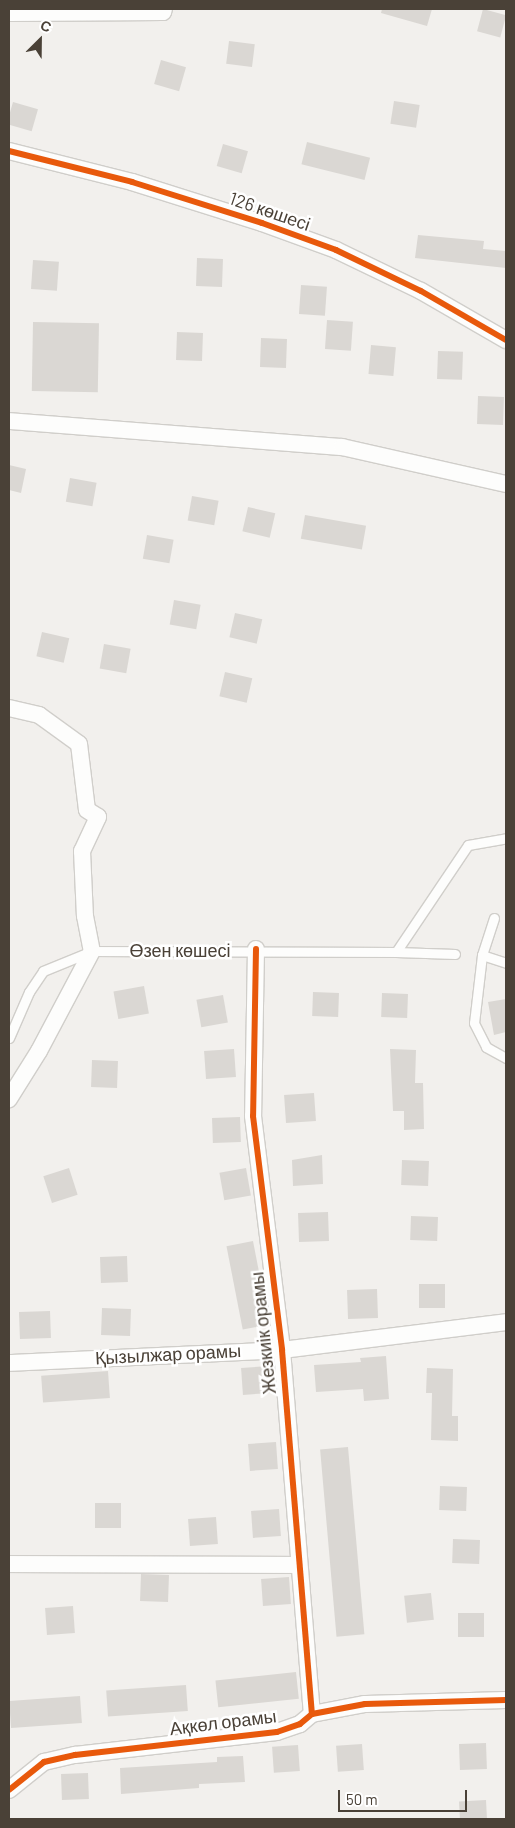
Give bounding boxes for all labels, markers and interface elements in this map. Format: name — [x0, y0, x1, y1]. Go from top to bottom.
north arrow — [15, 15, 65, 65]
text: С — [38, 16, 54, 36]
street label: 126 көшесі — [227, 187, 313, 235]
street label: Өзен көшесі — [130, 939, 230, 961]
street label: Жезкиік орамы — [246, 1271, 280, 1395]
street label: Қызылжар орамы — [94, 1339, 242, 1369]
street label: Ақкөл орамы — [168, 1705, 278, 1739]
scale bar — [340, 1780, 469, 1812]
text: 50 m — [346, 1790, 378, 1808]

